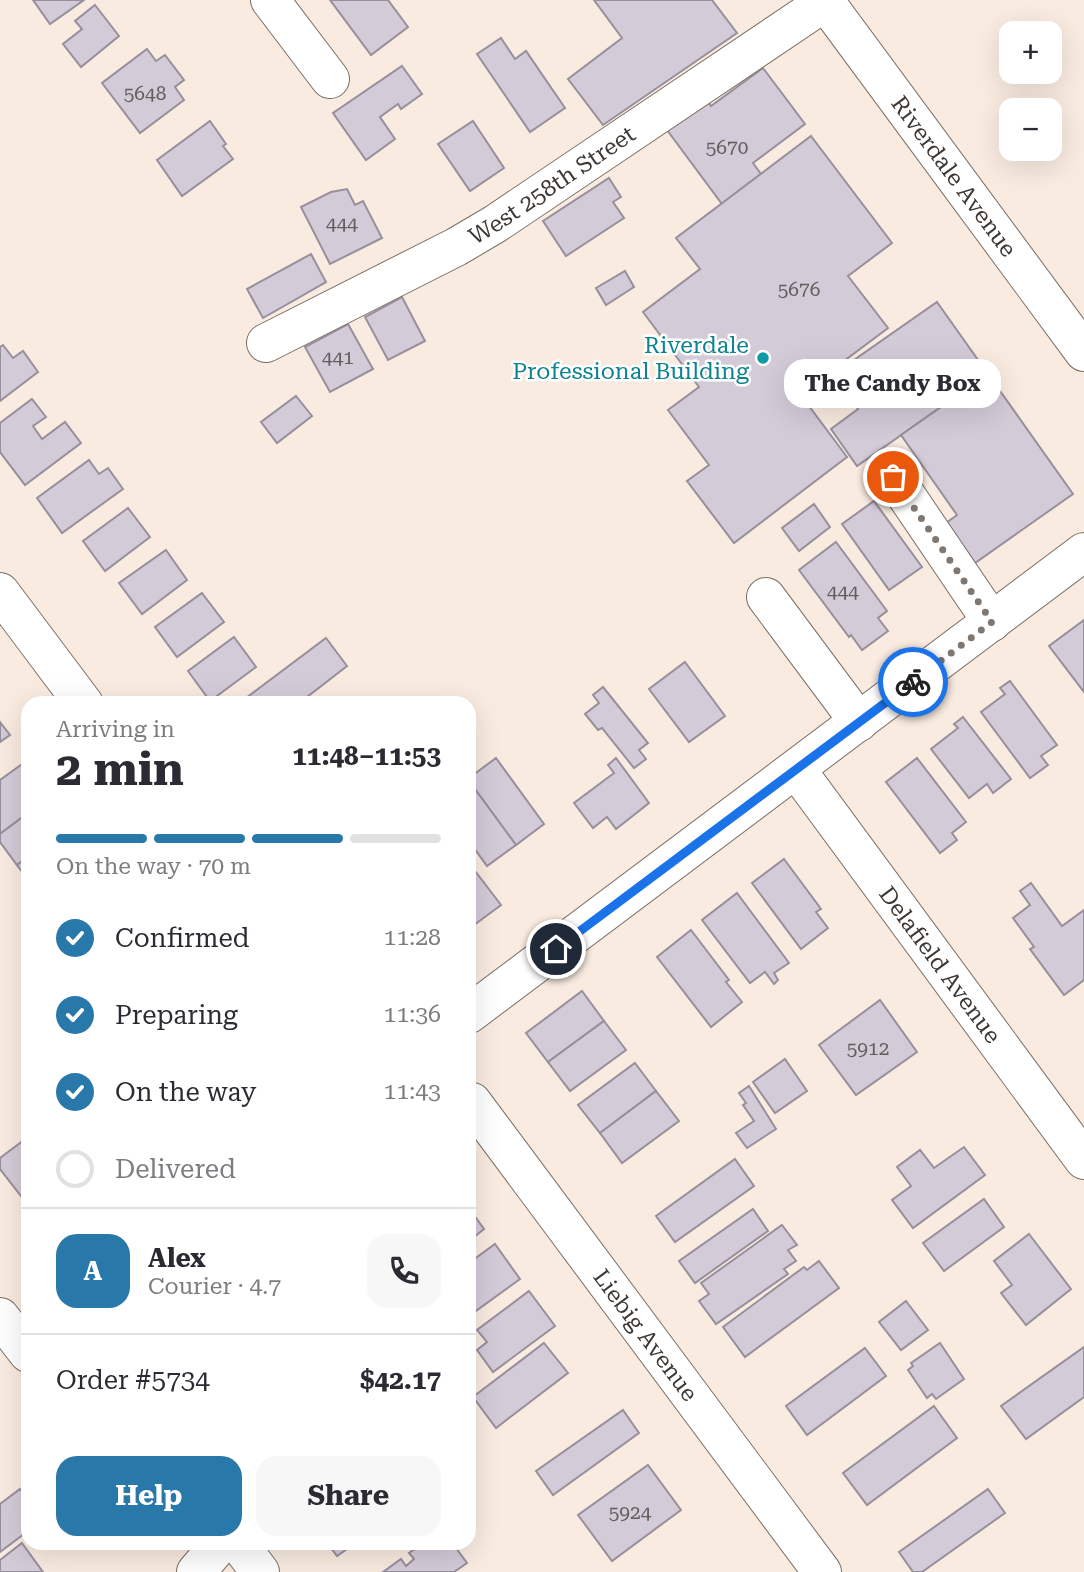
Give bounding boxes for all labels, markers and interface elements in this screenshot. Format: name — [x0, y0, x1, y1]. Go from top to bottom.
map controls — [999, 21, 1062, 161]
button: + — [999, 21, 1062, 84]
house number: 5648 — [124, 82, 166, 105]
street label: Riverdale Avenue — [885, 91, 1022, 262]
button: − — [999, 98, 1062, 161]
street label: West 258th Street — [464, 120, 641, 250]
house number: 5670 — [706, 136, 748, 159]
house number: 444 — [326, 212, 358, 235]
house number: 5676 — [778, 278, 820, 301]
place label: Riverdale Professional Building — [512, 332, 749, 385]
house number: 441 — [322, 346, 354, 369]
marker: Riverdale Professional Building — [755, 350, 771, 366]
callout: The Candy Box — [784, 358, 1001, 407]
text: The Candy Box — [804, 370, 981, 397]
pin — [863, 447, 923, 507]
icon: bag — [874, 458, 912, 496]
house number: 444 — [827, 580, 859, 603]
courier — [878, 647, 948, 717]
icon: bike — [894, 663, 932, 701]
text: Arriving in — [56, 716, 175, 743]
text: 11:48–11:53 — [292, 741, 441, 771]
text: 2 min — [56, 742, 184, 796]
text: On the way · 70 m — [56, 853, 251, 880]
street label: Delafield Avenue — [873, 881, 1006, 1049]
icon: check — [56, 919, 94, 957]
pin — [526, 919, 586, 979]
text: Confirmed — [115, 923, 250, 953]
text: 11:28 — [384, 924, 441, 951]
icon: home — [537, 930, 575, 968]
icon: check — [56, 996, 94, 1034]
text: Preparing — [115, 1000, 238, 1030]
text: 11:36 — [384, 1001, 441, 1028]
house number: 5912 — [847, 1037, 889, 1060]
icon: check — [56, 1073, 94, 1111]
text: On the way — [115, 1077, 256, 1107]
text: 11:43 — [384, 1078, 441, 1105]
text: Delivered — [115, 1154, 236, 1184]
button: phone — [367, 1234, 441, 1308]
text: Alex — [148, 1243, 206, 1273]
text: A — [84, 1256, 102, 1286]
street label: Liebig Avenue — [587, 1264, 703, 1407]
text: Courier · 4.7 — [148, 1273, 281, 1300]
text: Order #5734 — [56, 1365, 210, 1395]
text: $42.17 — [360, 1365, 441, 1395]
button: Help — [56, 1456, 242, 1536]
button: Share — [256, 1456, 441, 1536]
house number: 5924 — [609, 1501, 652, 1524]

